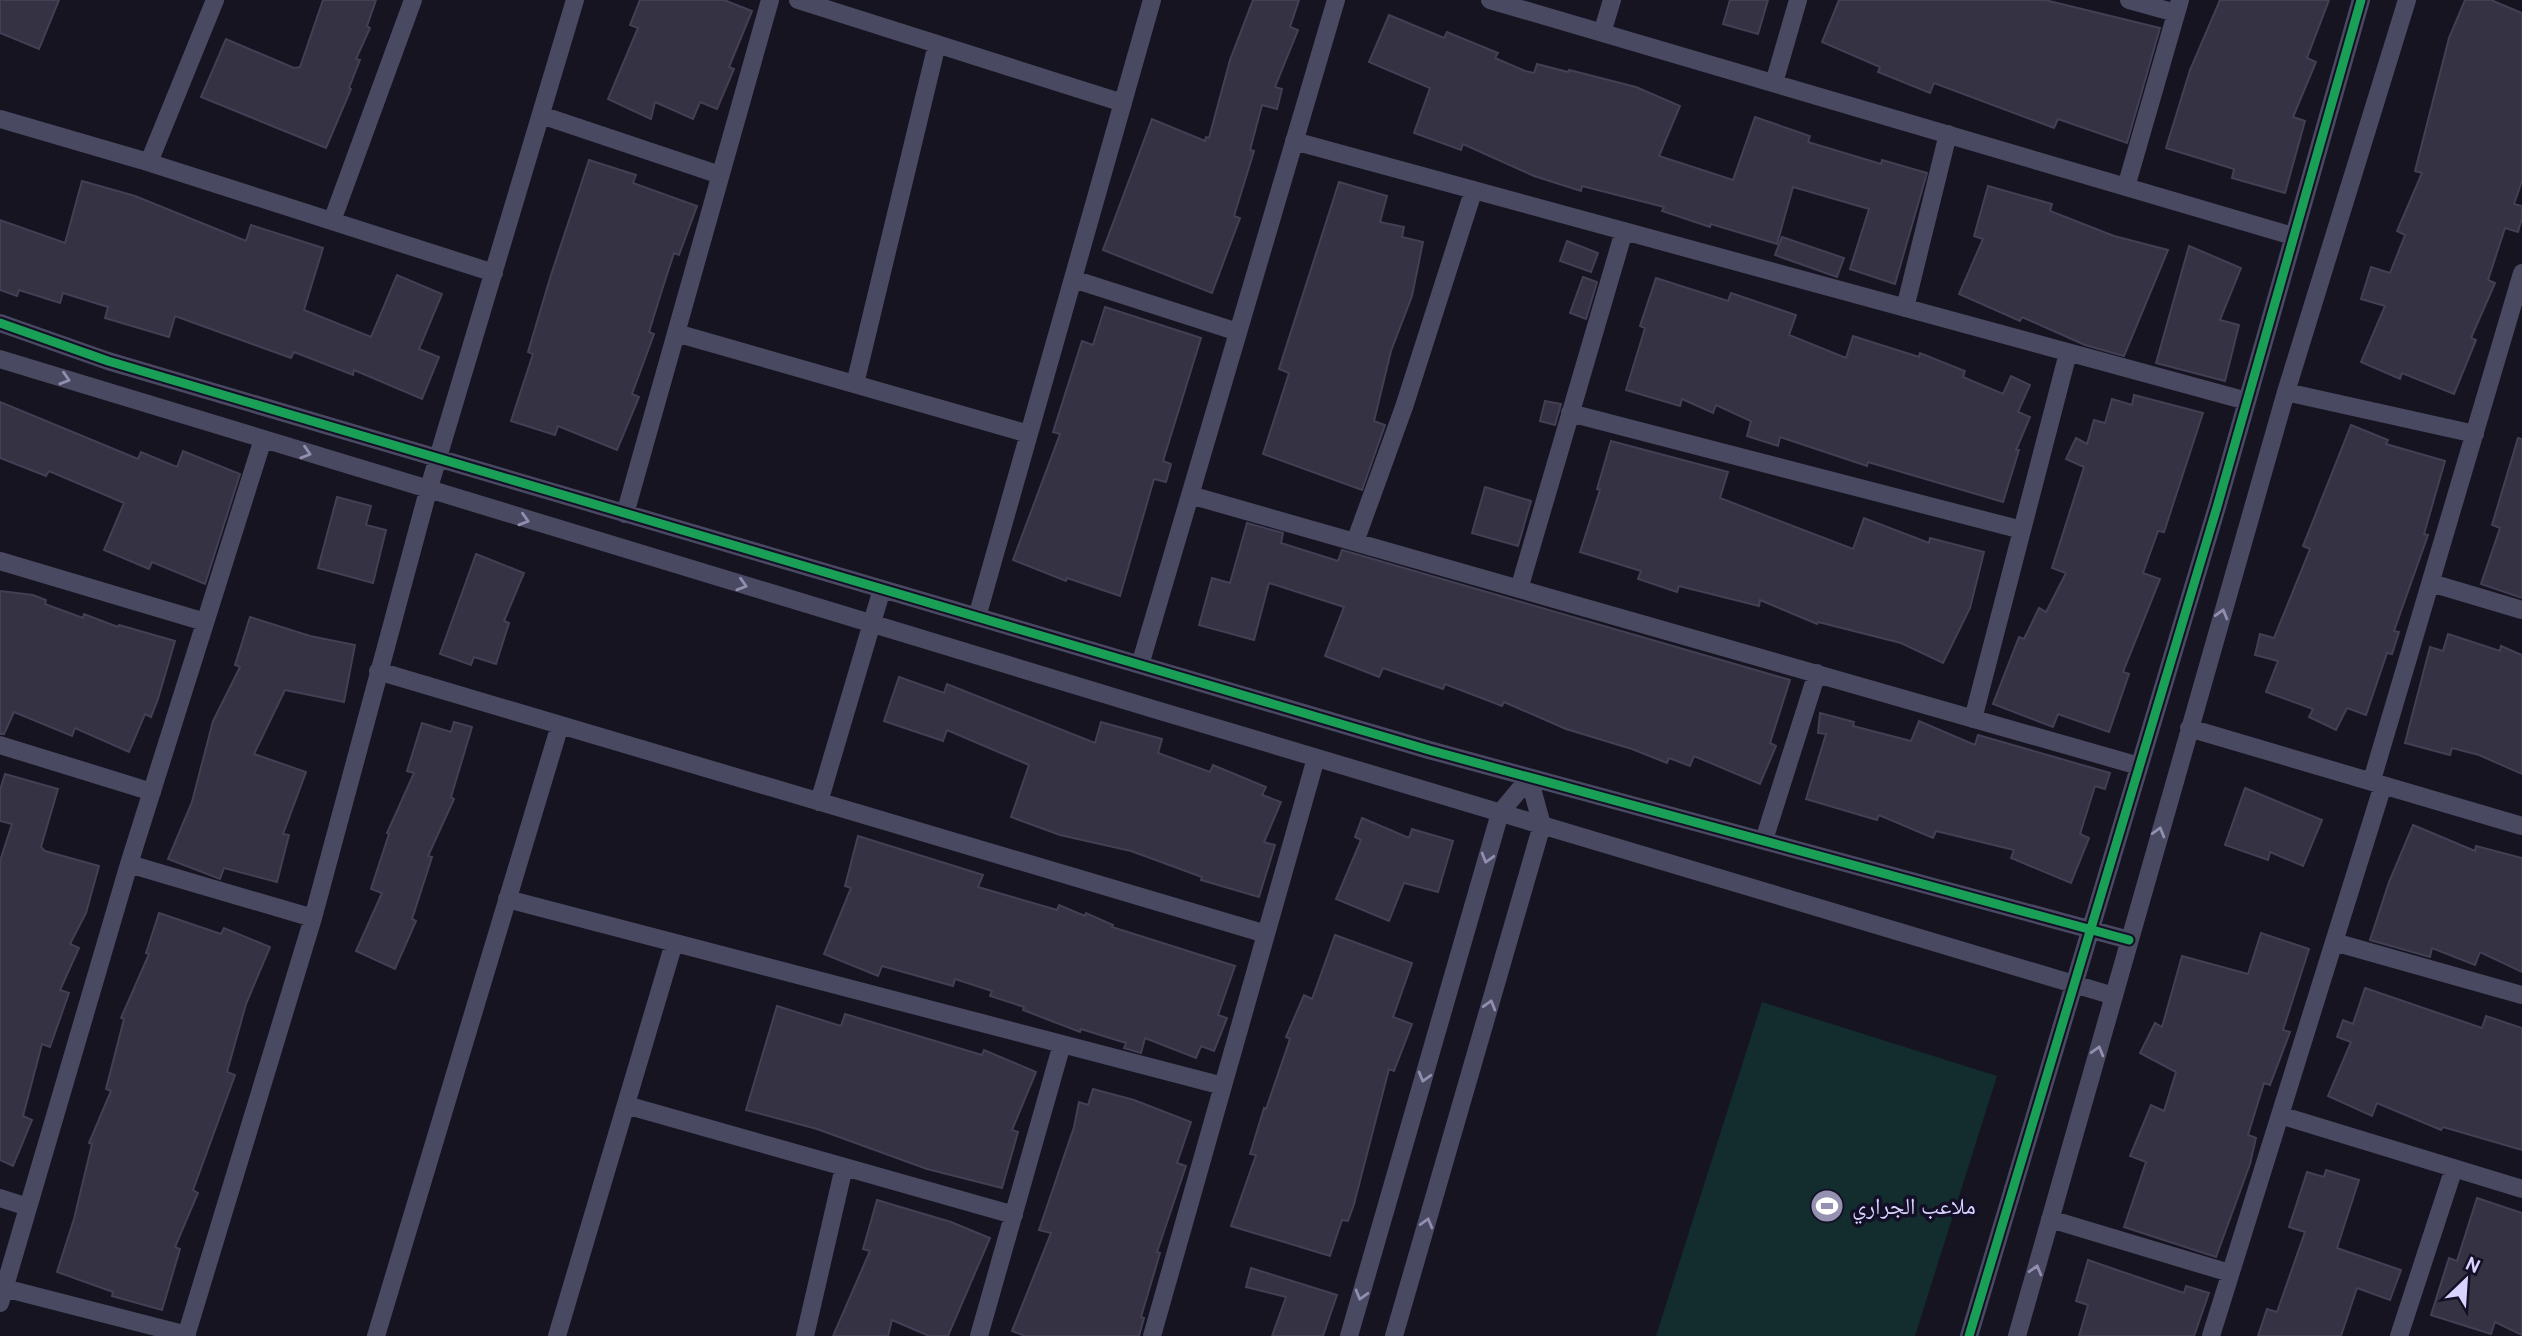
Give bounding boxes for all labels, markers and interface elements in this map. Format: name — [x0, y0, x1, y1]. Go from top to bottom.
one-way arrow — [59, 371, 71, 386]
one-way arrow — [300, 444, 312, 459]
one-way arrow — [517, 511, 529, 526]
one-way arrow — [735, 577, 747, 592]
one-way arrow — [2213, 608, 2228, 620]
one-way arrow — [2151, 827, 2166, 839]
one-way arrow — [1481, 852, 1496, 864]
one-way arrow — [1482, 999, 1496, 1011]
one-way arrow — [2090, 1046, 2104, 1058]
one-way arrow — [1418, 1070, 1432, 1082]
sports icon: ملاعب الجراري — [1808, 1187, 1846, 1225]
place label: ملاعب الجراري — [1852, 1194, 1976, 1225]
one-way arrow — [1419, 1218, 1433, 1230]
north arrow — [2431, 1245, 2501, 1315]
text: N — [2461, 1253, 2484, 1280]
one-way arrow — [2028, 1265, 2042, 1277]
one-way arrow — [1354, 1289, 1369, 1301]

